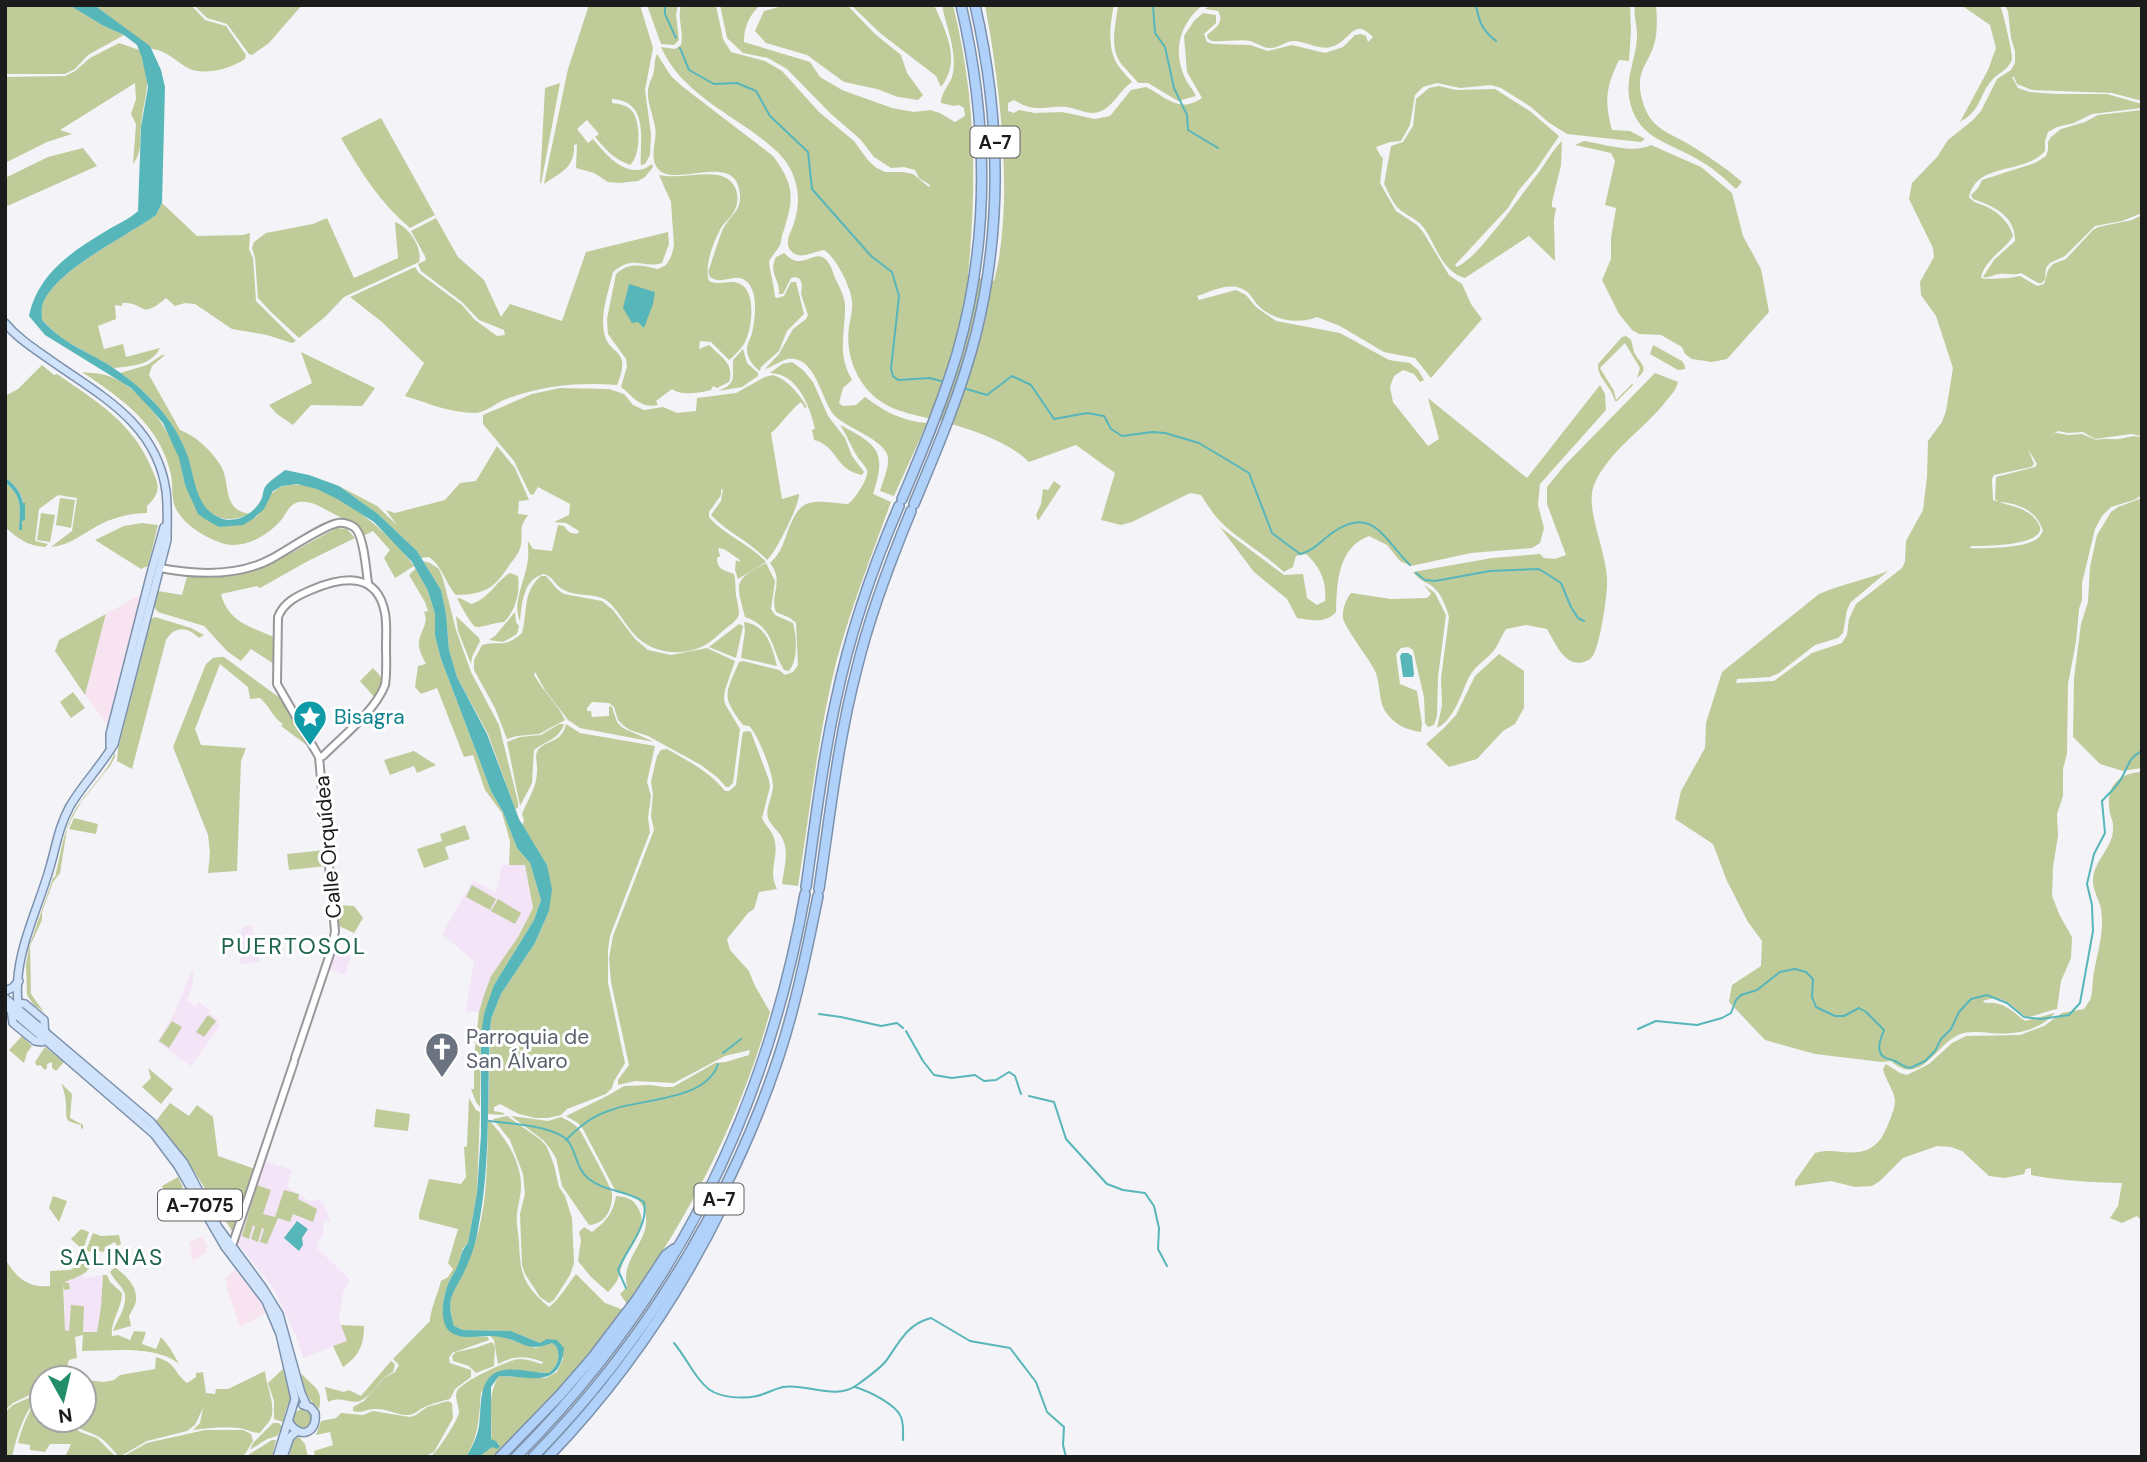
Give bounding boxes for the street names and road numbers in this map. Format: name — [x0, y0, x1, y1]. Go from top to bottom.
road number: A-7 — [970, 126, 1020, 158]
street label: Calle Orquídea — [308, 774, 348, 920]
road number: A-7 — [694, 1184, 744, 1214]
road number: A-7075 — [158, 1190, 242, 1220]

